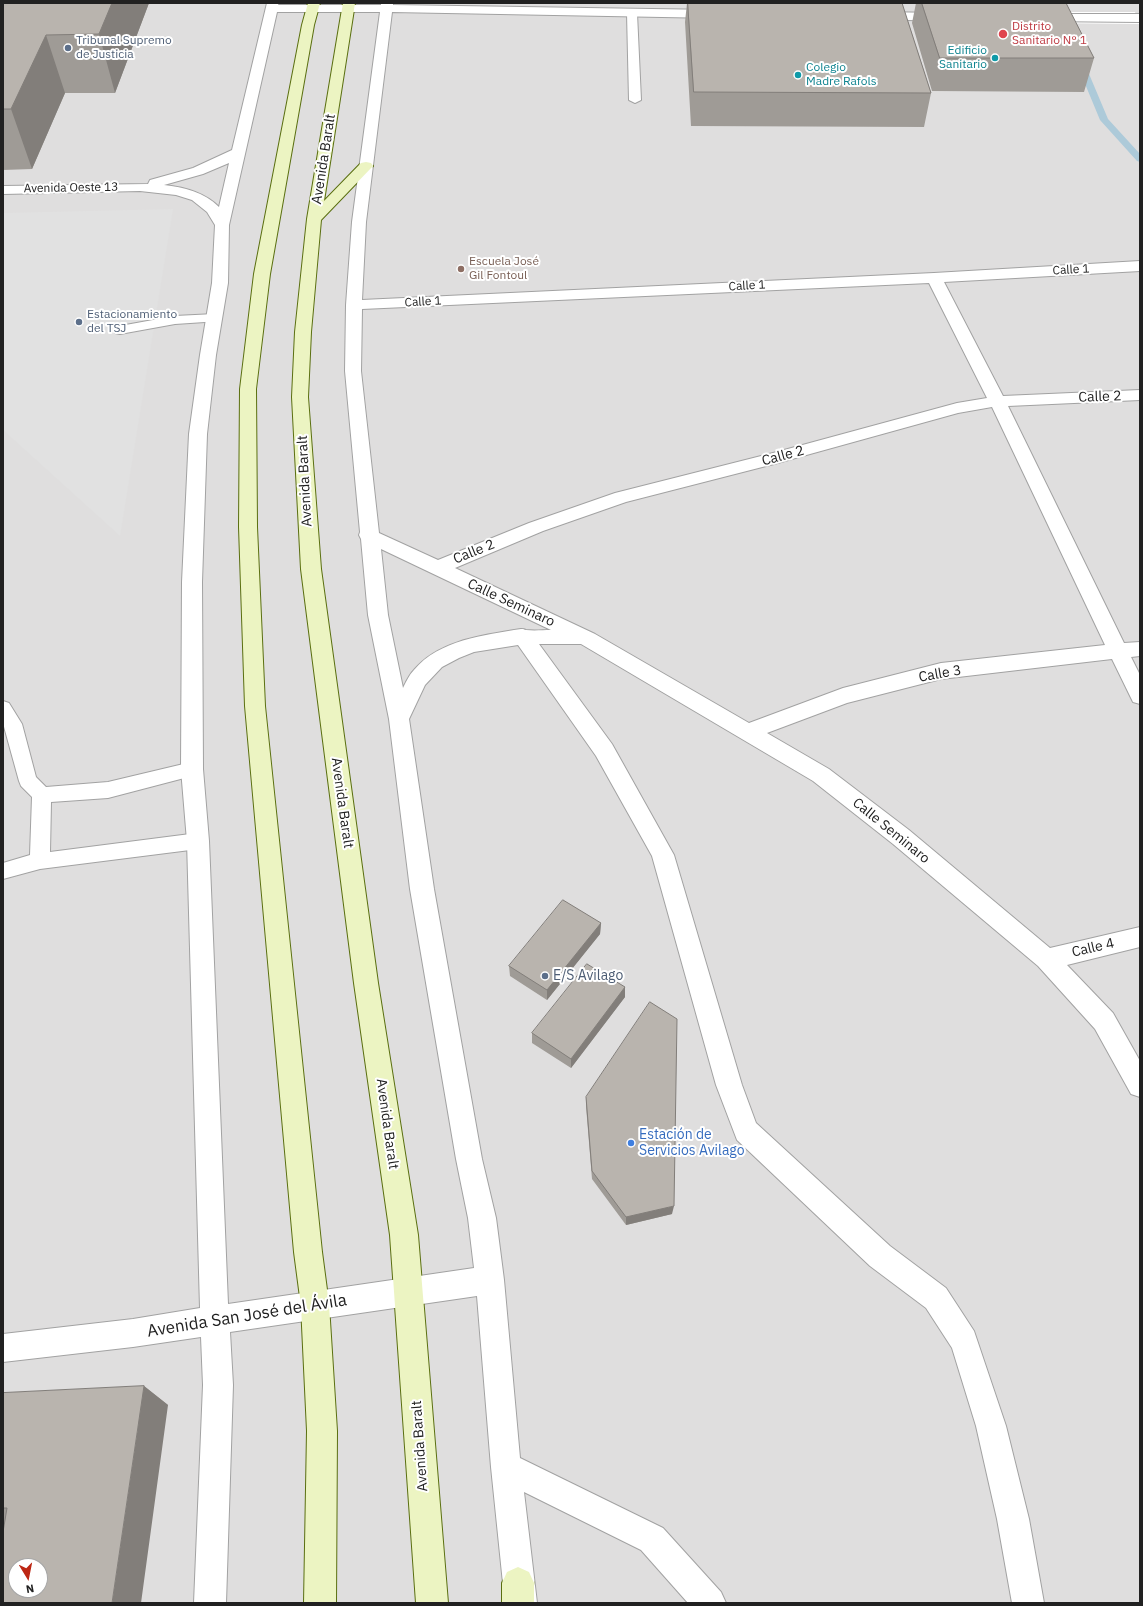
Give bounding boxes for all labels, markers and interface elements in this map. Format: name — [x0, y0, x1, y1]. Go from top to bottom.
place label: Distrito Sanitario N° 1 — [1012, 20, 1087, 48]
marker: Distrito Sanitario N° 1 — [997, 28, 1009, 40]
place label: Tribunal Supremo de Justicia — [76, 34, 172, 62]
marker: Tribunal Supremo de Justicia — [63, 43, 73, 53]
place label: Edificio Sanitario — [939, 44, 987, 72]
marker: Edificio Sanitario — [990, 53, 1000, 63]
place label: Colegio Madre Rafols — [806, 61, 877, 89]
marker: Colegio Madre Rafols — [793, 70, 803, 80]
street label: Avenida Baralt — [309, 113, 339, 205]
street label: Avenida Oeste 13 — [24, 180, 118, 196]
place label: Escuela José Gil Fontoul — [469, 255, 539, 283]
street label: Calle 1 — [1052, 262, 1090, 278]
marker: Escuela José Gil Fontoul — [456, 264, 466, 274]
street label: Calle 1 — [728, 278, 766, 294]
street label: Calle 1 — [404, 294, 442, 310]
place label: Estacionamiento del TSJ — [87, 308, 177, 336]
marker: Estacionamiento del TSJ — [74, 317, 84, 327]
street label: Calle 2 — [1078, 388, 1122, 406]
street label: Avenida Baralt — [294, 435, 316, 527]
street label: Calle 2 — [760, 442, 806, 470]
street label: Calle 2 — [451, 536, 497, 568]
street label: Calle Seminaro — [465, 575, 557, 631]
street label: Calle 3 — [917, 662, 963, 686]
street label: Avenida Baralt — [327, 757, 357, 849]
street label: Calle Seminaro — [849, 795, 933, 867]
street label: Calle 4 — [1070, 935, 1116, 961]
place label: E/S Avilago — [553, 968, 623, 984]
marker: E/S Avilago — [540, 971, 550, 981]
street label: Avenida Baralt — [372, 1078, 402, 1170]
place label: Estación de Servicios Avilago — [639, 1127, 745, 1160]
marker: Estación de Servicios Avilago — [626, 1138, 636, 1148]
street label: Avenida San José del Ávila — [146, 1290, 348, 1342]
street label: Avenida Baralt — [408, 1400, 432, 1492]
north arrow — [8, 1558, 48, 1598]
text: N — [25, 1581, 35, 1596]

